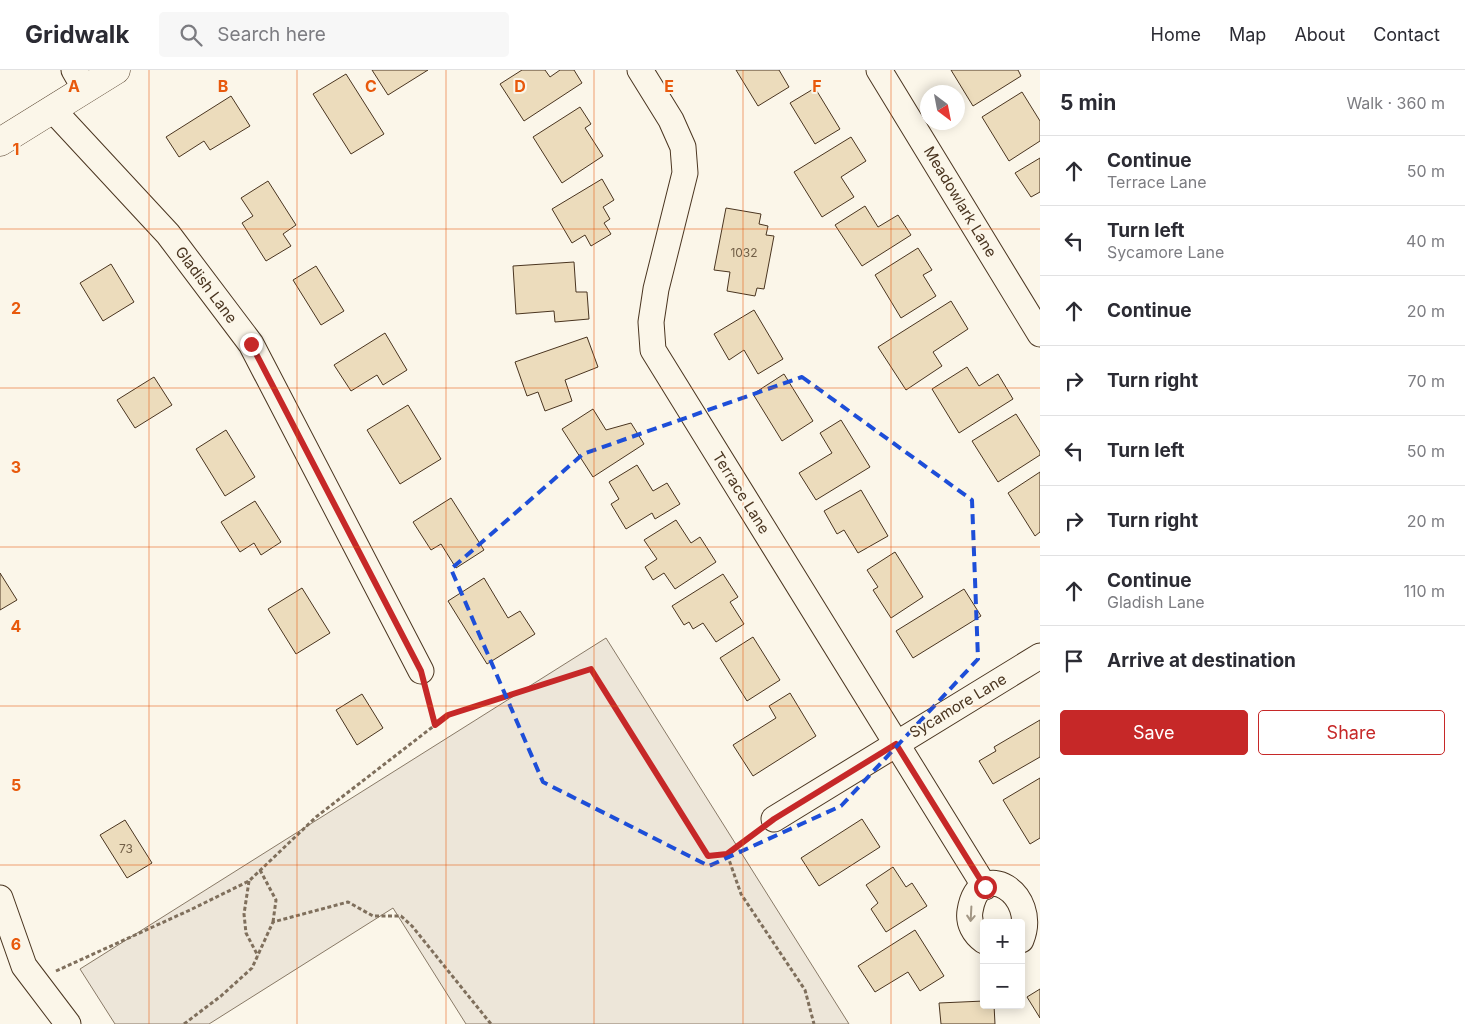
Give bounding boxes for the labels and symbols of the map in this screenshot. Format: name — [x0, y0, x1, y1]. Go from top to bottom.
text: A — [68, 76, 80, 96]
text: B — [218, 76, 228, 96]
text: C — [365, 76, 377, 96]
text: D — [514, 76, 526, 96]
text: E — [664, 76, 674, 96]
text: F — [812, 76, 822, 96]
north arrow — [920, 85, 965, 130]
text: 1 — [13, 139, 19, 159]
street label: Meadowlark Lane — [920, 143, 1001, 261]
street label: Gladish Lane — [171, 242, 242, 327]
house number: 1032 — [730, 245, 758, 260]
text: 2 — [11, 298, 21, 318]
route end — [240, 333, 263, 356]
street label: Terrace Lane — [709, 448, 774, 537]
text: 3 — [11, 457, 21, 477]
text: 4 — [11, 616, 22, 636]
street label: Sycamore Lane — [906, 669, 1010, 742]
text: 5 — [11, 775, 21, 795]
house number: 73 — [119, 841, 133, 856]
route start — [974, 876, 997, 899]
one-way arrow — [966, 906, 975, 922]
text: 6 — [11, 934, 21, 954]

